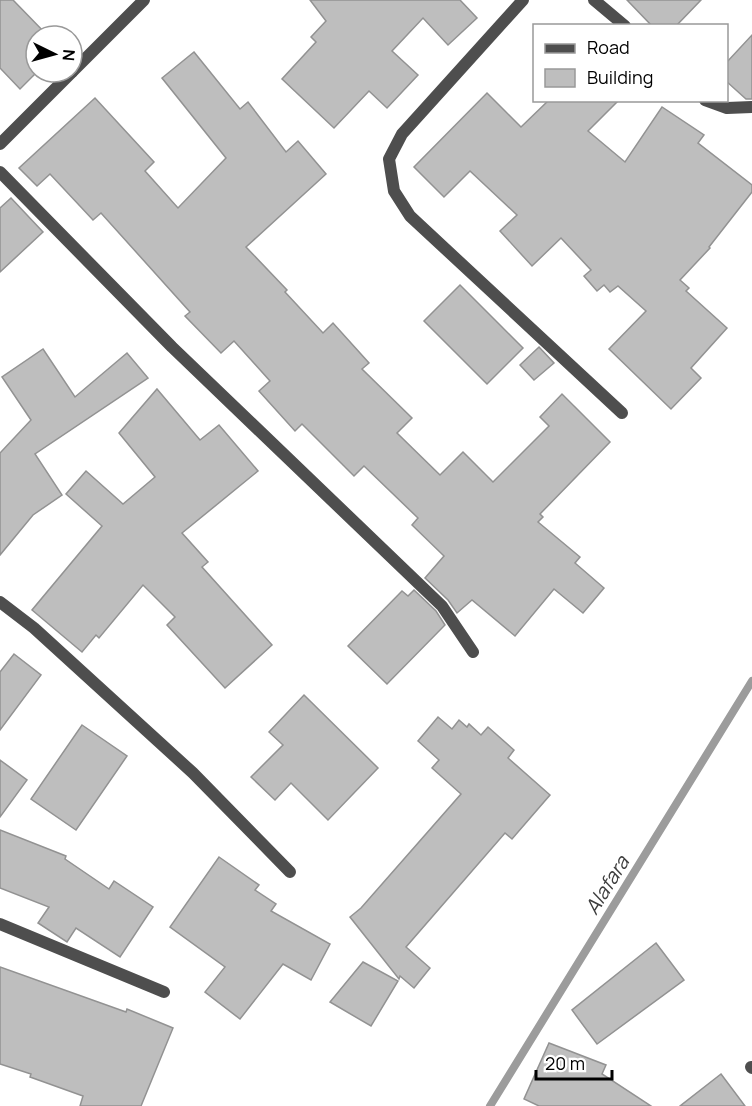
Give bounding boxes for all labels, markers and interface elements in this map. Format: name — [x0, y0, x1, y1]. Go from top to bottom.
north arrow — [24, 24, 84, 84]
legend — [533, 24, 728, 102]
text: Road — [587, 35, 630, 59]
text: N — [57, 49, 80, 62]
text: Building — [587, 65, 653, 89]
water label: Alafara — [578, 850, 636, 919]
scale bar — [536, 1043, 612, 1081]
text: 20 m — [545, 1051, 585, 1075]

